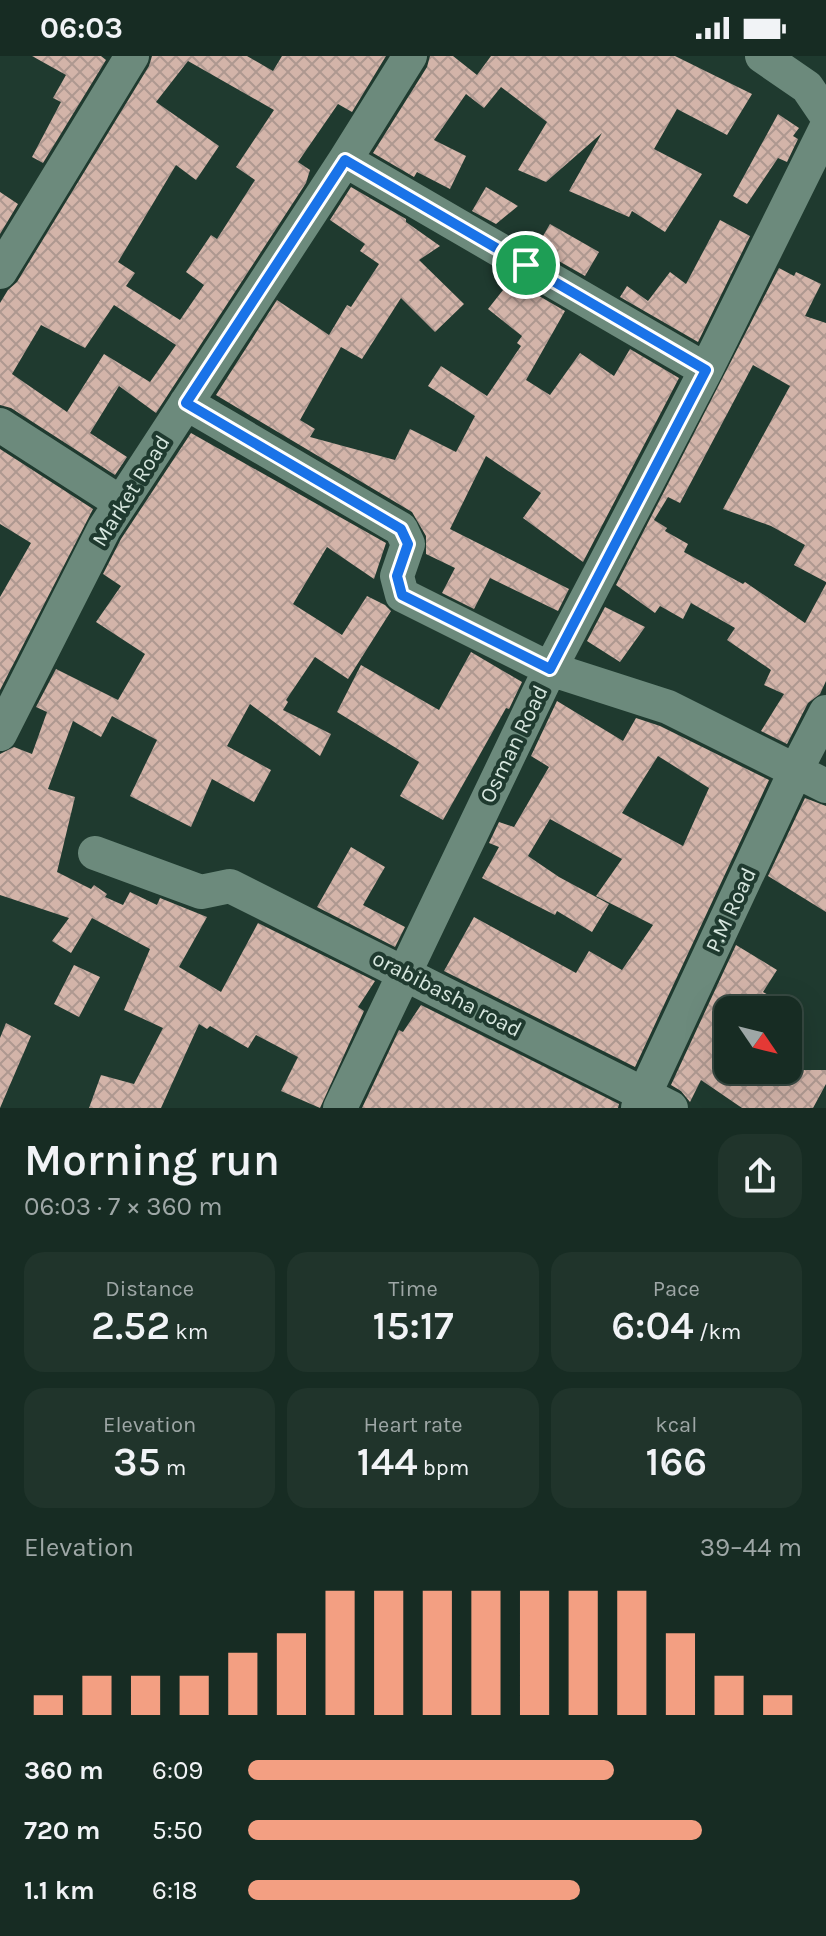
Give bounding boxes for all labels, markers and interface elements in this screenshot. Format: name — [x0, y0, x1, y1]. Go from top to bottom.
text: 06:03 — [40, 10, 123, 46]
pin — [492, 231, 560, 299]
icon: arrive — [504, 243, 548, 287]
street label: Market Road — [86, 430, 176, 552]
street label: Osman Road — [474, 681, 554, 807]
street label: P.M Road — [700, 863, 762, 957]
street label: orabibasha road — [368, 945, 526, 1043]
north arrow — [714, 996, 802, 1084]
map controls — [714, 996, 802, 1084]
button: share — [718, 1134, 802, 1218]
text: Morning run — [24, 1135, 280, 1186]
text: 06:03 · 7 × 360 m — [24, 1191, 222, 1222]
text: Distance — [105, 1276, 194, 1302]
text: Time — [388, 1276, 438, 1302]
text: Pace — [653, 1276, 700, 1302]
text: 2.52 — [91, 1302, 170, 1349]
text: 15:17 — [372, 1302, 453, 1349]
text: 6:04 — [611, 1302, 694, 1349]
text: km — [170, 1319, 208, 1345]
text: /km — [694, 1319, 741, 1345]
text: Elevation — [103, 1412, 196, 1438]
text: Heart rate — [363, 1412, 463, 1438]
text: kcal — [655, 1412, 697, 1438]
text: 35 — [113, 1438, 161, 1485]
text: 144 — [357, 1438, 418, 1485]
text: 166 — [645, 1438, 707, 1485]
text: m — [161, 1455, 186, 1481]
text: bpm — [418, 1455, 469, 1481]
text: Elevation — [24, 1532, 134, 1563]
text: 39–44 m — [700, 1532, 802, 1563]
text: 360 m — [24, 1755, 104, 1786]
text: 6:09 — [152, 1755, 203, 1786]
text: 720 m — [24, 1815, 100, 1846]
text: 5:50 — [152, 1815, 203, 1846]
text: 1.1 km — [24, 1875, 95, 1906]
text: 6:18 — [152, 1875, 197, 1906]

